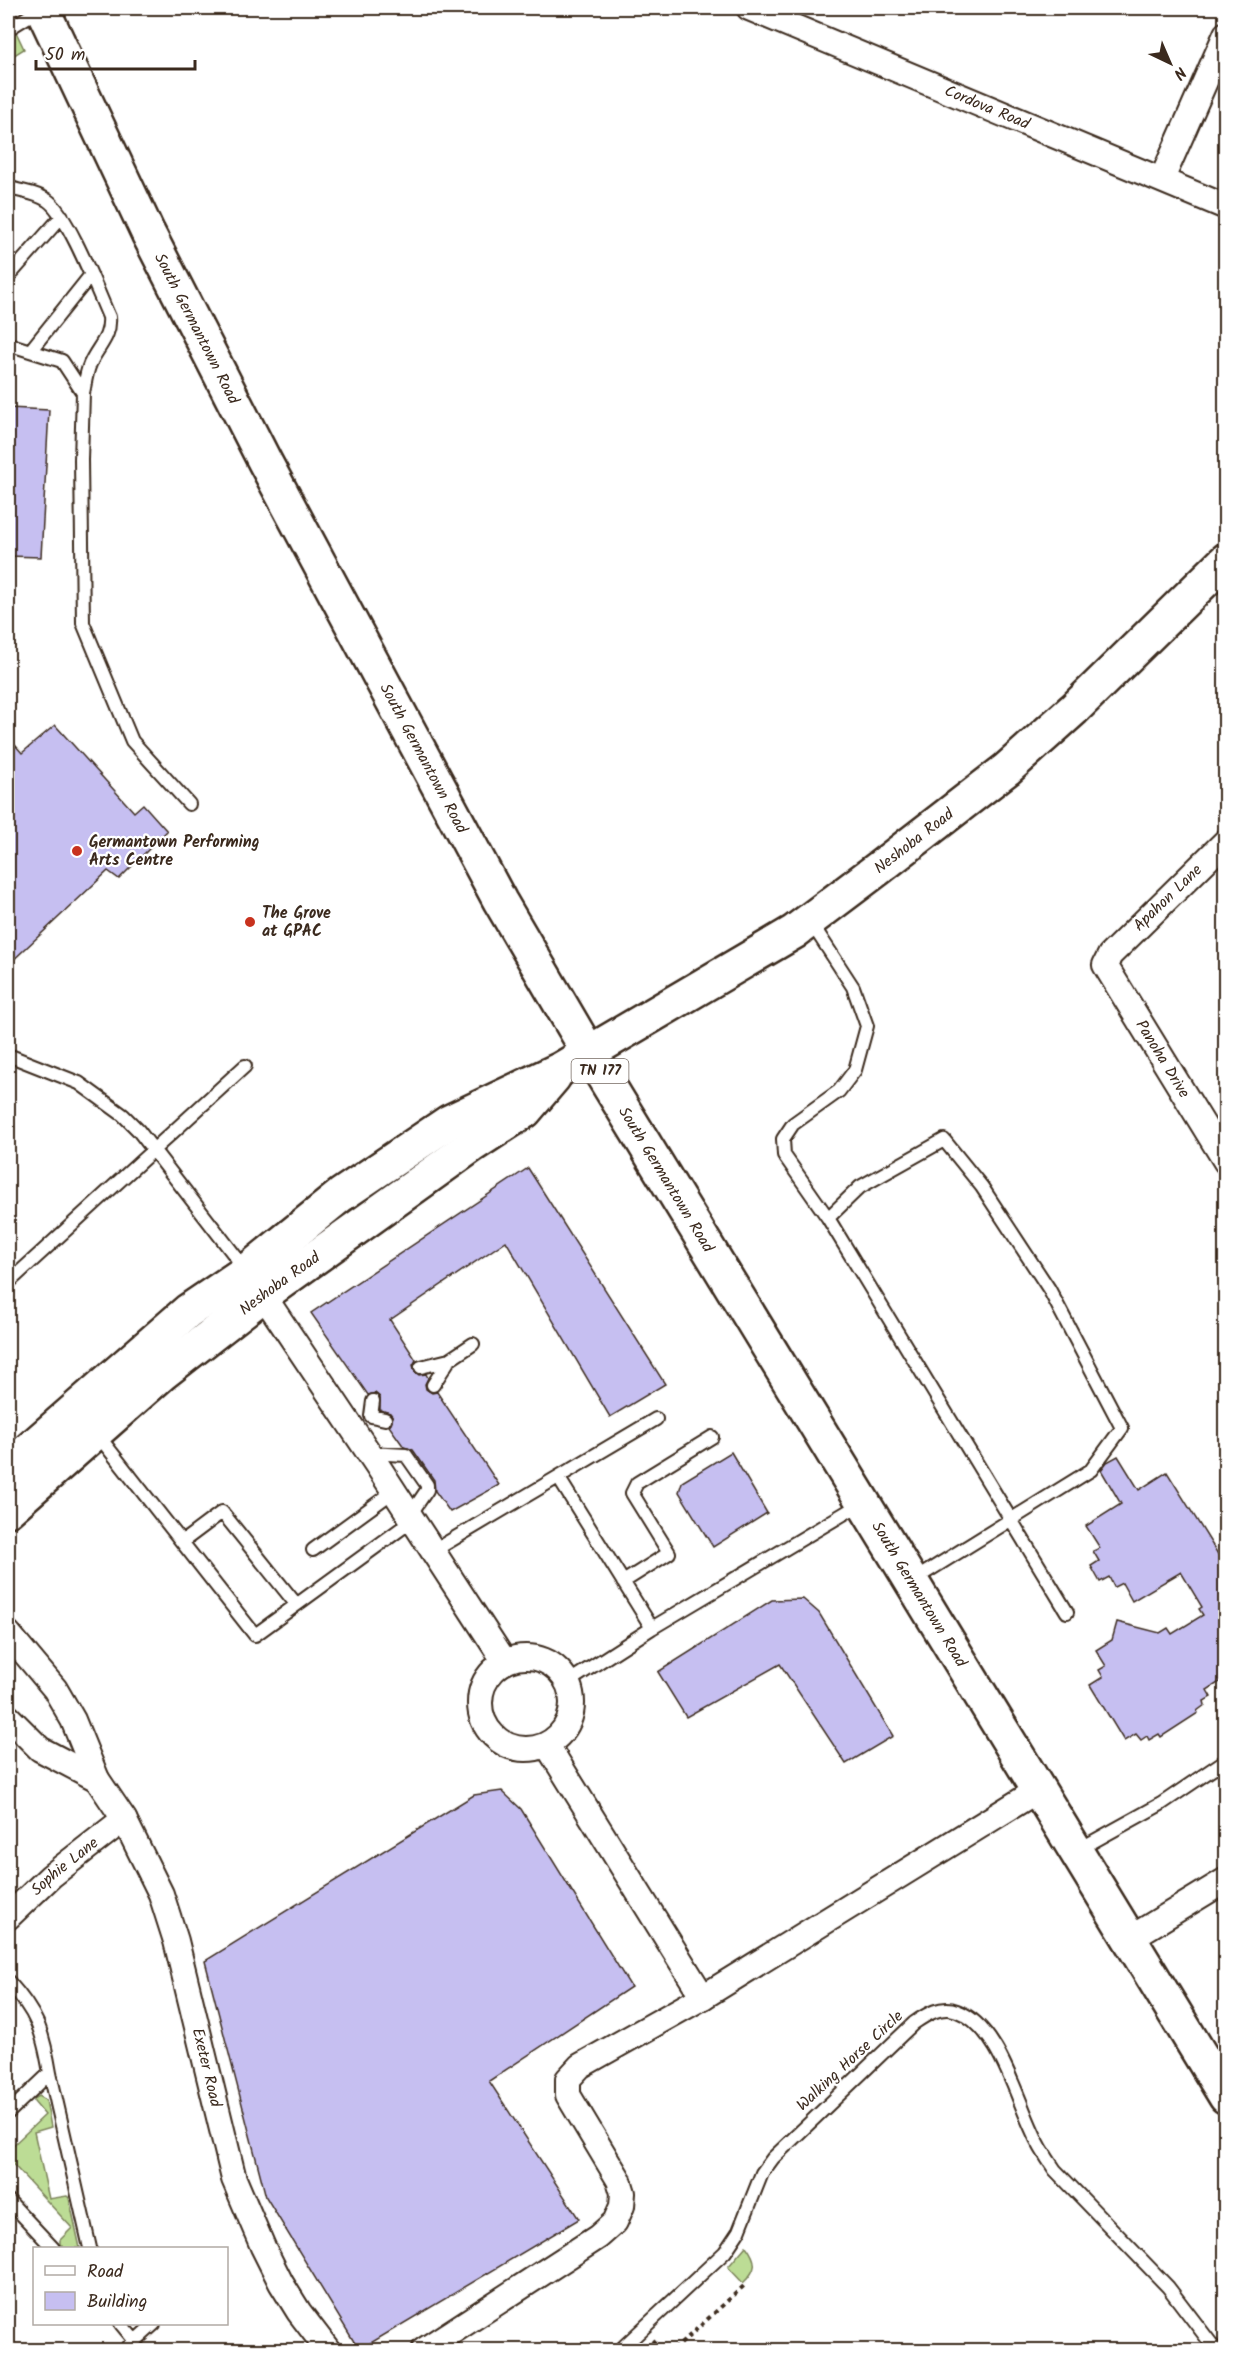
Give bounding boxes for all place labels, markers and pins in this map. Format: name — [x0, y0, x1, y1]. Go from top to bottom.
place label: Germantown Performing Arts Centre — [89, 830, 259, 873]
marker: Germantown Performing Arts Centre — [70, 844, 84, 858]
place label: The Grove at GPAC — [262, 901, 331, 944]
marker: The Grove at GPAC — [243, 915, 257, 929]

